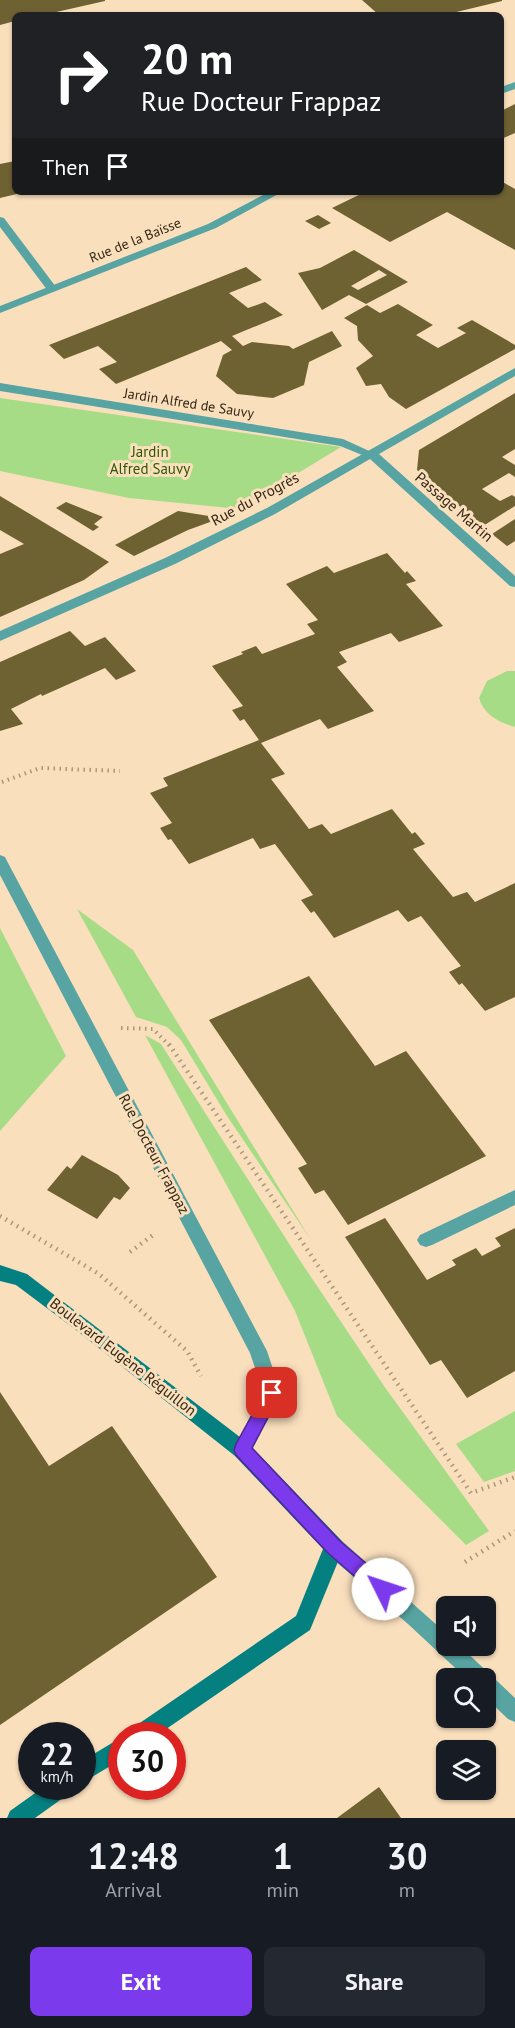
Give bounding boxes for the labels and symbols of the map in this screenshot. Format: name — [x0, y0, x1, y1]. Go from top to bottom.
street label: Rue de la Baïsse — [86, 213, 184, 267]
street label: Jardin Alfred de Sauvy — [122, 384, 256, 422]
park label: Jardin Alfred Sauvy — [110, 442, 190, 478]
street label: Rue du Progrès — [208, 467, 302, 530]
street label: Passage Martin — [411, 468, 497, 546]
street label: Rue Docteur Frappaz — [115, 1090, 194, 1217]
street label: Boulevard Eugène Réguillon — [46, 1293, 200, 1420]
pin — [246, 1367, 297, 1418]
position arrow — [351, 1557, 415, 1621]
speed limit sign: 30 — [108, 1722, 186, 1800]

